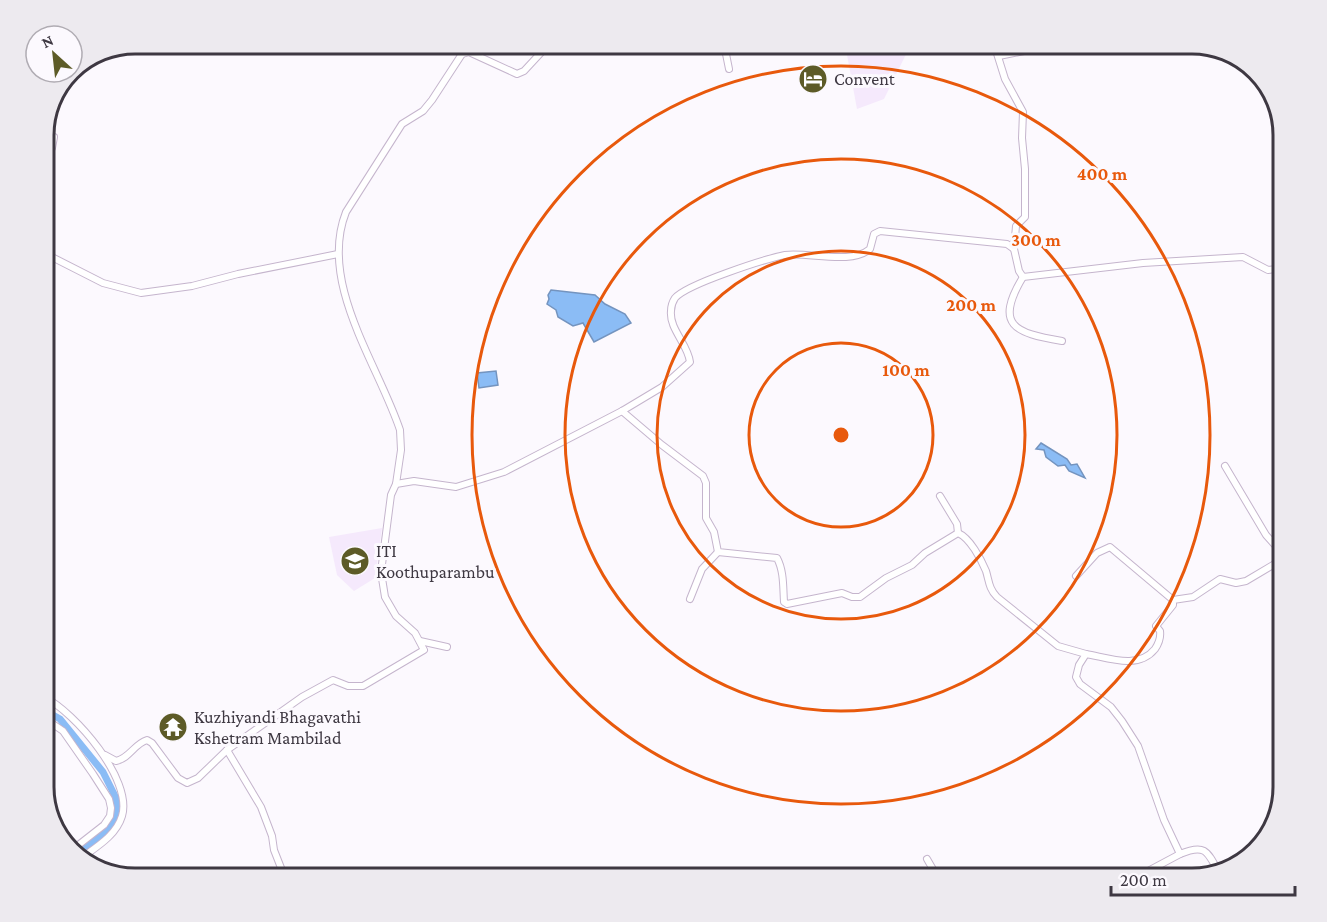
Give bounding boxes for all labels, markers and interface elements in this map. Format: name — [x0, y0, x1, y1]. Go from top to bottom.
north arrow — [24, 24, 84, 84]
text: N — [39, 31, 56, 51]
hotel icon: Convent — [797, 63, 829, 95]
place label: Convent — [834, 69, 896, 89]
text: 400 m — [1077, 164, 1128, 184]
text: 300 m — [1011, 230, 1061, 250]
text: 200 m — [946, 295, 997, 315]
text: 100 m — [882, 360, 930, 380]
centre of rings — [831, 425, 851, 445]
place label: ITI Koothuparambu — [376, 541, 495, 582]
school or university icon: ITI Koothuparambu — [339, 545, 371, 577]
place label: Kuzhiyandi Bhagavathi Kshetram Mambilad — [194, 707, 361, 748]
temple icon: Kuzhiyandi Bhagavathi Kshetram Mambilad — [157, 711, 189, 743]
scale bar — [1111, 859, 1296, 897]
text: 200 m — [1120, 870, 1167, 890]

